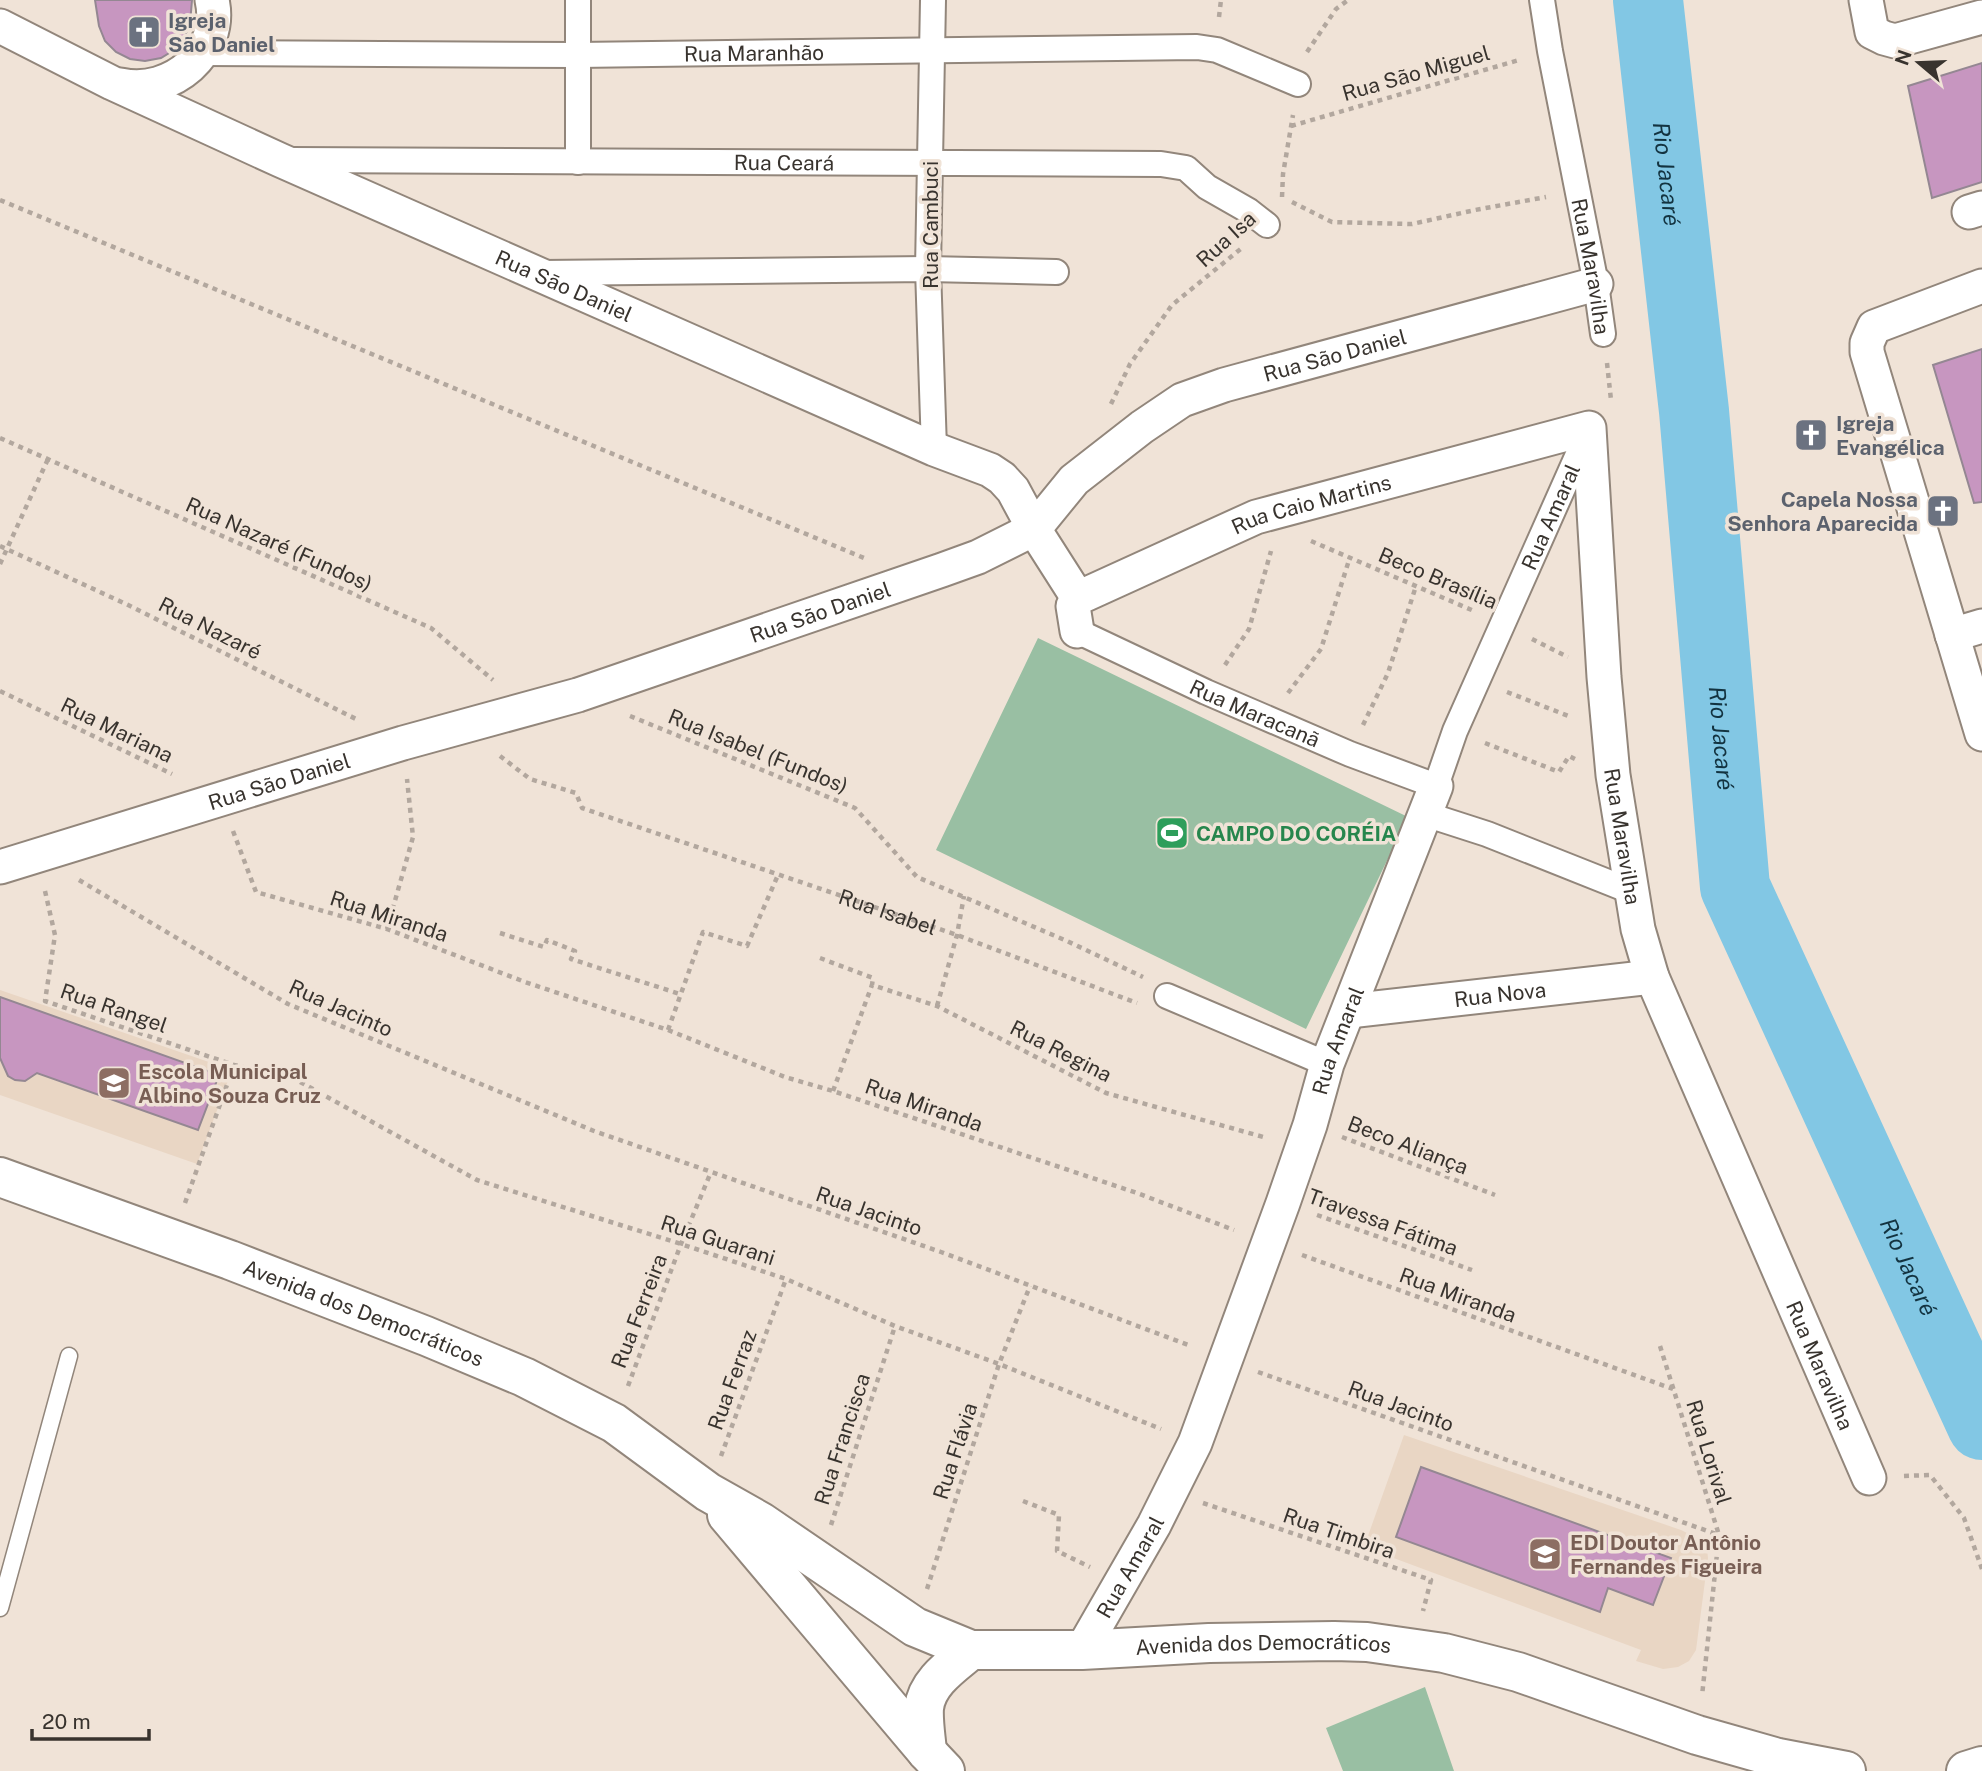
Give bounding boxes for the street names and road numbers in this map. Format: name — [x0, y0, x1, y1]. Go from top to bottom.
street label: Rua Maranhão — [684, 39, 824, 66]
street label: Rua São Miguel — [1339, 40, 1493, 106]
street label: Rua Ceará — [734, 150, 834, 175]
street label: Rua Cambuci — [918, 161, 943, 289]
street label: Rua Maravilha — [1567, 196, 1615, 336]
street label: Rua Isa — [1191, 206, 1261, 272]
street label: Rua Sāo Daniel — [492, 244, 636, 327]
street label: Rua São Daniel — [1260, 324, 1409, 386]
street label: Rua Amaral — [1516, 460, 1585, 574]
street label: Rua Caio Martins — [1227, 469, 1394, 539]
street label: Rua Nazaré (Fundos) — [182, 492, 376, 596]
street label: Beco Brasília — [1375, 542, 1501, 614]
street label: Rua São Daniel — [746, 576, 894, 648]
street label: Rua Nazaré — [154, 591, 266, 665]
street label: Rua Maracanã — [1186, 674, 1324, 752]
street label: Rua Mariana — [57, 692, 177, 768]
street label: Rua Isabel (Fundos) — [665, 704, 851, 798]
street label: Rua São Daniel — [205, 748, 353, 815]
street label: Rua Maravilha — [1600, 766, 1646, 907]
street label: Rua Isabel — [836, 883, 940, 940]
street label: Rua Miranda — [327, 885, 451, 947]
street label: Rua Jacinto — [285, 974, 397, 1042]
street label: Rua Nova — [1453, 976, 1547, 1012]
street label: Rua Rangel — [57, 978, 171, 1038]
street label: Rua Amaral — [1307, 983, 1369, 1097]
street label: Rua Regina — [1006, 1015, 1116, 1087]
street label: Rua Miranda — [862, 1073, 986, 1137]
street label: Beco Aliança — [1344, 1111, 1472, 1179]
street label: Rua Jacinto — [813, 1181, 925, 1241]
street label: Travessa Fátima — [1305, 1183, 1461, 1261]
street label: Rua Guarani — [658, 1210, 778, 1270]
street label: Rua Ferreira — [606, 1251, 672, 1371]
street label: Avenida dos Democráticos — [240, 1254, 487, 1371]
street label: Rua Miranda — [1396, 1262, 1520, 1328]
street label: Rua Maravilha — [1781, 1297, 1859, 1434]
street label: Rua Ferraz — [702, 1327, 762, 1433]
street label: Rua Francisca — [809, 1370, 875, 1508]
street label: Rua Jacinto — [1345, 1375, 1457, 1437]
street label: Rua Lorival — [1681, 1397, 1737, 1507]
street label: Rua Flávia — [928, 1399, 982, 1503]
street label: Rua Timbira — [1280, 1502, 1398, 1564]
street label: Rua Amaral — [1091, 1512, 1169, 1622]
street label: Avenida dos Democráticos — [1135, 1628, 1393, 1660]

